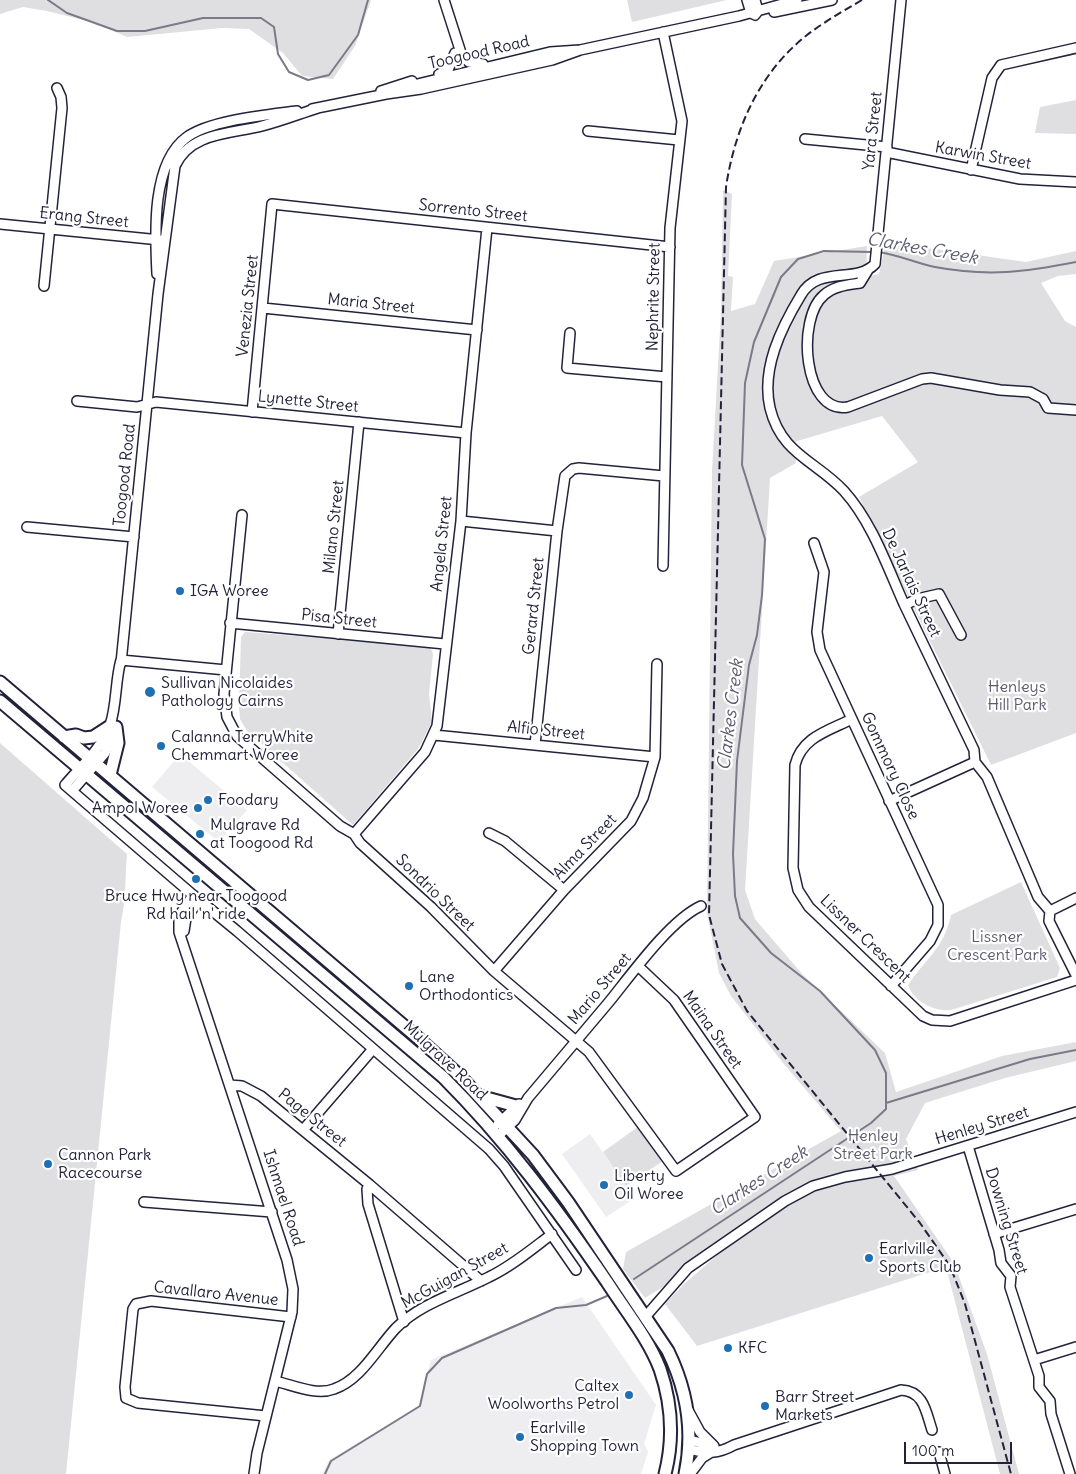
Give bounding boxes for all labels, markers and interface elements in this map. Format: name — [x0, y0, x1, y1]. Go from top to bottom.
street label: Toogood Road — [427, 32, 531, 74]
street label: Yara Street — [859, 91, 887, 171]
street label: Karwin Street — [933, 138, 1033, 174]
street label: Sorrento Street — [418, 196, 528, 226]
street label: Erang Street — [38, 204, 130, 232]
water label: Clarkes Creek — [865, 229, 979, 269]
street label: Nephrite Street — [643, 243, 665, 351]
street label: Venezia Street — [233, 254, 263, 358]
street label: Maria Street — [326, 290, 416, 318]
street label: Lynette Street — [257, 387, 359, 417]
street label: Toogood Road — [110, 423, 140, 527]
street label: Milano Street — [320, 479, 348, 575]
street label: Angela Street — [427, 495, 457, 593]
street label: De Jarlais Street — [877, 526, 945, 640]
street label: Gerard Street — [519, 556, 549, 656]
place label: IGA Woree — [190, 581, 269, 601]
marker: IGA Woree — [174, 585, 186, 597]
street label: Pisa Street — [300, 605, 378, 633]
water label: Clarkes Creek — [713, 658, 749, 772]
place label: Sullivan Nicolaides Pathology Cairns — [161, 673, 293, 711]
park label: Henleys Hill Park — [987, 677, 1047, 715]
marker: Sullivan Nicolaides Pathology Cairns — [143, 685, 157, 699]
street label: Gommory Close — [857, 709, 923, 823]
street label: Alfio Street — [506, 717, 586, 745]
place label: Calanna TerryWhite Chemmart Woree — [171, 727, 313, 765]
marker: Calanna TerryWhite Chemmart Woree — [155, 740, 167, 752]
place label: Foodary — [218, 790, 278, 810]
marker: Foodary — [202, 794, 214, 806]
place label: Ampol Woree — [92, 798, 188, 818]
marker: Ampol Woree — [192, 802, 204, 814]
street label: Alma Street — [549, 810, 621, 884]
place label: Mulgrave Rd at Toogood Rd — [210, 815, 313, 853]
marker: Mulgrave Rd at Toogood Rd — [194, 828, 206, 840]
street label: Sondrio Street — [392, 851, 478, 935]
marker: Bruce Hwy near Toogood Rd hail 'n' ride — [190, 873, 202, 885]
place label: Bruce Hwy near Toogood Rd hail 'n' ride — [105, 886, 287, 924]
street label: Lissner Crescent — [816, 891, 914, 987]
park label: Lissner Crescent Park — [947, 927, 1047, 965]
street label: Mario Street — [564, 949, 636, 1029]
place label: Lane Orthodontics — [419, 967, 513, 1005]
marker: Lane Orthodontics — [403, 980, 415, 992]
street label: Maina Street — [678, 987, 746, 1073]
street label: Mulgrave Road — [399, 1017, 491, 1105]
street label: Page Street — [274, 1085, 350, 1151]
street label: Henley Street — [933, 1103, 1031, 1149]
park label: Henley Street Park — [833, 1126, 913, 1164]
water label: Clarkes Creek — [706, 1141, 812, 1221]
place label: Cannon Park Racecourse — [58, 1145, 151, 1183]
street label: Ishmael Road — [258, 1147, 308, 1249]
marker: Cannon Park Racecourse — [42, 1158, 54, 1170]
street label: Downing Street — [981, 1165, 1031, 1277]
place label: Liberty Oil Woree — [614, 1166, 684, 1204]
marker: Liberty Oil Woree — [598, 1179, 610, 1191]
street label: McGuigan Street — [398, 1239, 512, 1313]
place label: Earlville Sports Club — [879, 1239, 961, 1277]
marker: Earlville Sports Club — [863, 1252, 875, 1264]
street label: Cavallaro Avenue — [153, 1278, 279, 1310]
place label: KFC — [738, 1338, 767, 1358]
marker: KFC — [722, 1342, 734, 1354]
place label: Caltex Woolworths Petrol — [488, 1376, 619, 1414]
place label: Barr Street Markets — [775, 1387, 854, 1425]
marker: Caltex Woolworths Petrol — [623, 1389, 635, 1401]
marker: Barr Street Markets — [759, 1400, 771, 1412]
place label: Earlville Shopping Town — [530, 1418, 639, 1456]
marker: Earlville Shopping Town — [514, 1431, 526, 1443]
scale bar — [906, 1432, 1014, 1464]
text: 100 m — [912, 1441, 954, 1460]

